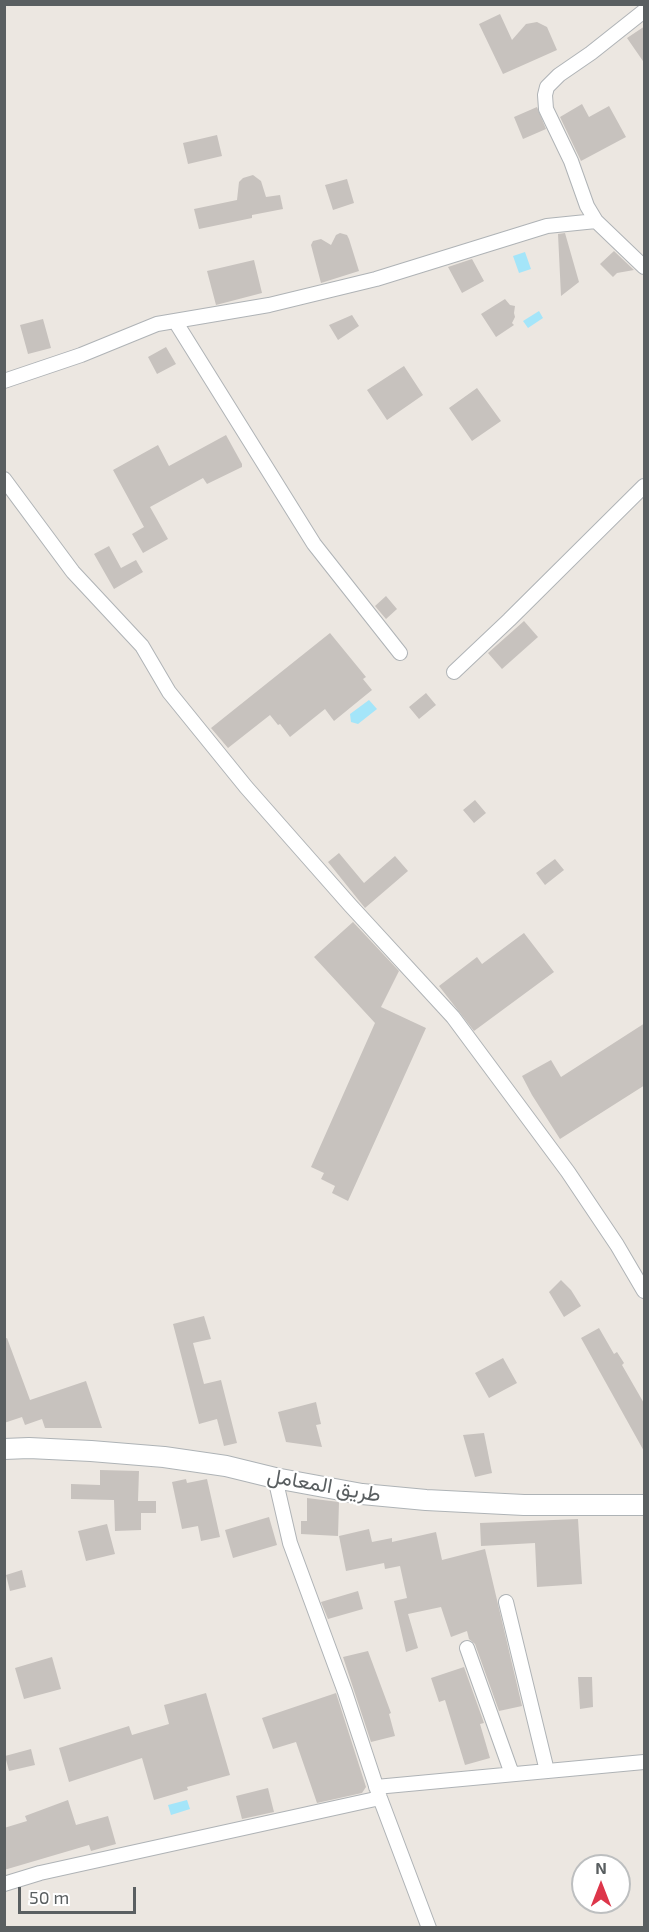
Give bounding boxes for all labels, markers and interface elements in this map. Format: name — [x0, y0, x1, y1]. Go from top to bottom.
street label: طريق المعامل — [265, 1463, 383, 1507]
north arrow — [571, 1854, 631, 1914]
text: N — [595, 1858, 607, 1877]
scale bar — [21, 1875, 140, 1913]
text: 50 m — [29, 1886, 69, 1908]

